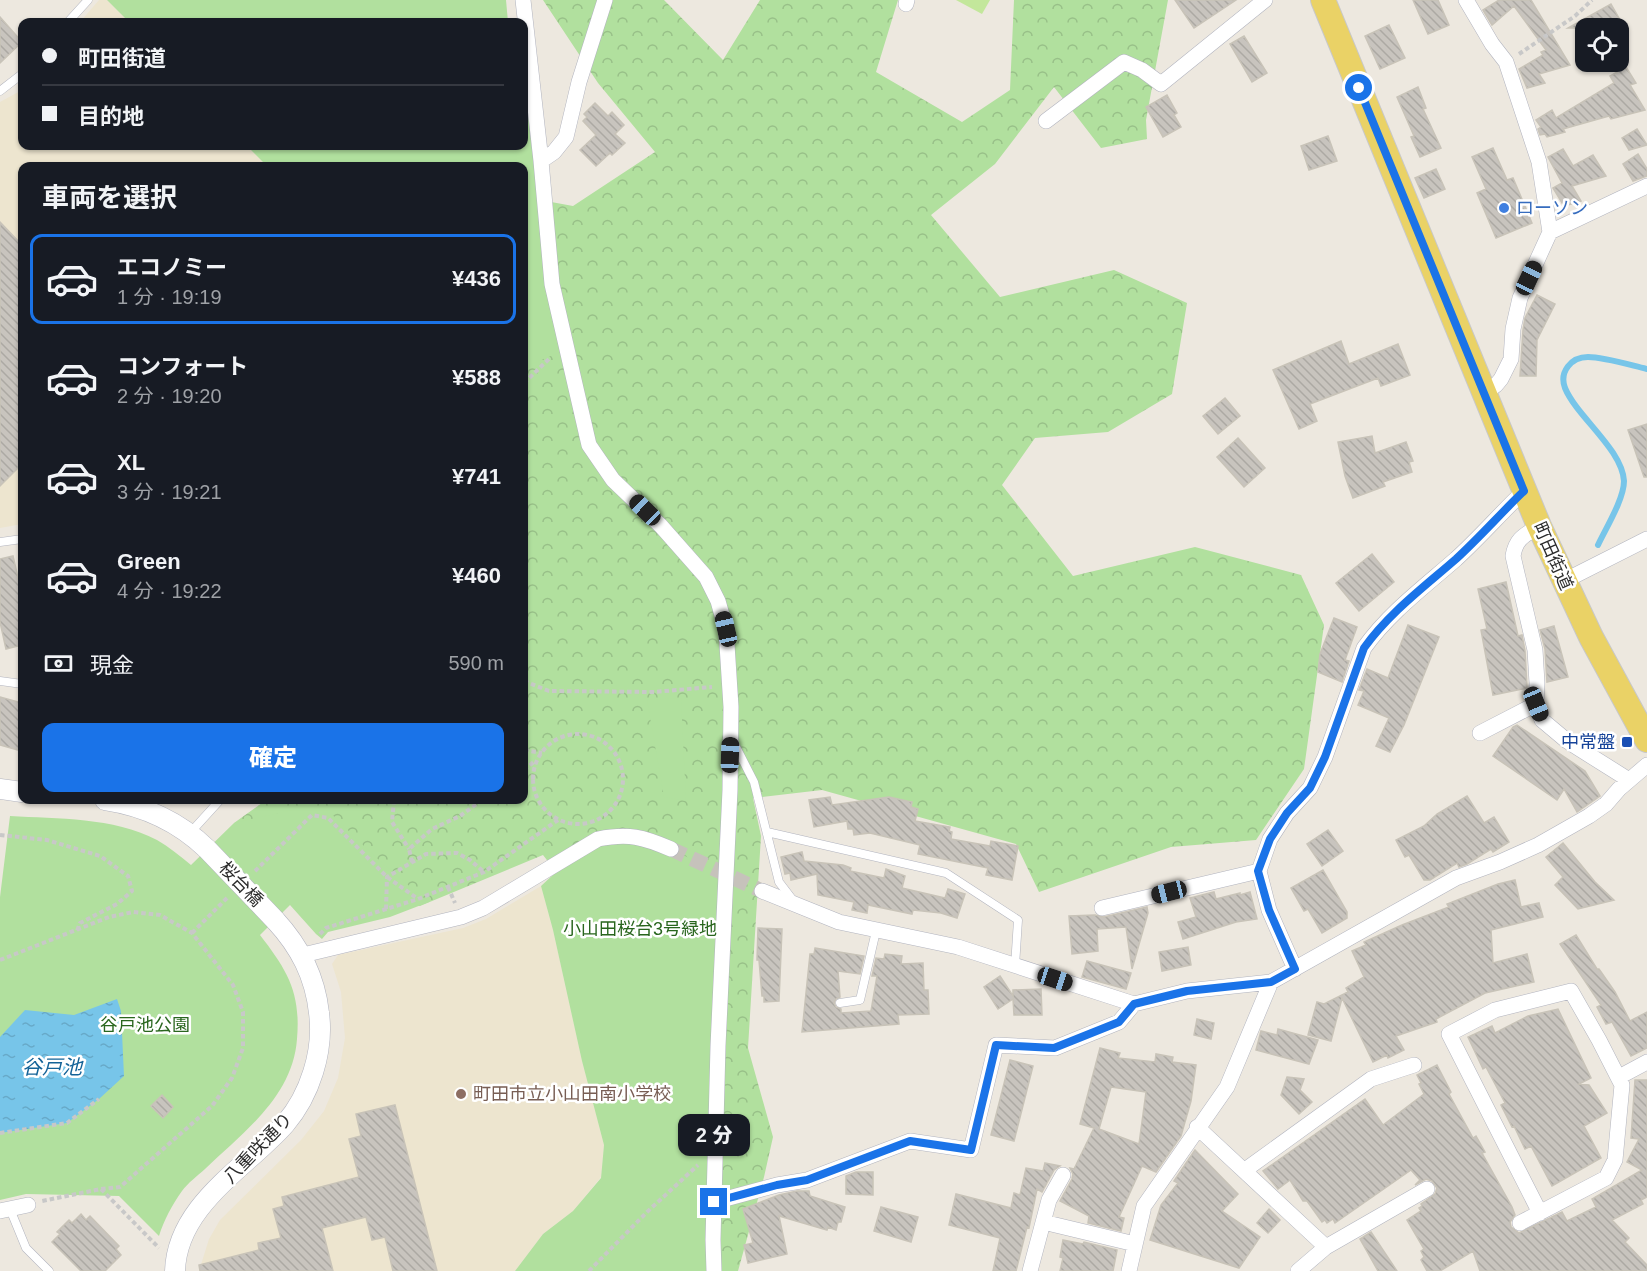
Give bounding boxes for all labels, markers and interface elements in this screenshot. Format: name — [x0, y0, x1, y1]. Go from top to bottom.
map controls — [1575, 18, 1629, 72]
button: locate — [1575, 18, 1629, 72]
text: 町田街道 — [78, 46, 166, 71]
route start — [1345, 74, 1372, 101]
text: 目的地 — [78, 104, 144, 129]
text: 車両を選択 — [42, 183, 177, 213]
place label: ローソン — [1516, 198, 1588, 218]
marker: ローソン — [1497, 201, 1511, 215]
icon: car — [45, 252, 99, 306]
text: エコノミー — [117, 255, 227, 280]
car — [1513, 258, 1545, 298]
text: ¥436 — [452, 266, 501, 291]
text: 1 分 · 19:19 — [117, 286, 222, 308]
icon: car — [45, 351, 99, 405]
text: コンフォート — [117, 354, 248, 379]
text: ¥588 — [452, 365, 501, 390]
text: 2 分 · 19:20 — [117, 385, 222, 407]
icon: car — [45, 450, 99, 504]
text: XL — [117, 450, 145, 475]
text: ¥741 — [452, 464, 501, 489]
text: 3 分 · 19:21 — [117, 481, 222, 503]
car — [626, 491, 664, 529]
street label: 町田街道 — [1529, 519, 1577, 593]
icon: car — [45, 549, 99, 603]
text: Green — [117, 549, 181, 574]
text: ¥460 — [452, 563, 501, 588]
text: 4 分 · 19:22 — [117, 580, 222, 602]
car — [713, 609, 739, 649]
icon: cash — [42, 647, 75, 680]
text: 590 m — [448, 652, 504, 674]
text: 現金 — [90, 653, 134, 678]
car — [1521, 684, 1551, 724]
button: 確定 — [42, 723, 504, 792]
place label: 中常盤 — [1561, 732, 1615, 752]
marker: 中常盤 — [1620, 735, 1634, 749]
car — [720, 737, 740, 773]
street label: 桜台橋 — [215, 858, 267, 910]
car — [1149, 879, 1189, 905]
park label: 小山田桜台3号緑地 — [563, 919, 717, 939]
car — [1035, 965, 1075, 993]
park label: 谷戸池公園 — [100, 1015, 190, 1035]
water label: 谷戸池 — [22, 1056, 84, 1078]
place label: 町田市立小山田南小学校 — [473, 1084, 671, 1104]
marker: 町田市立小山田南小学校 — [454, 1087, 468, 1101]
street label: 八重咲通り — [220, 1109, 296, 1187]
callout: 2 分 — [678, 1115, 750, 1157]
text: 2 分 — [696, 1124, 732, 1146]
route end — [700, 1188, 727, 1215]

